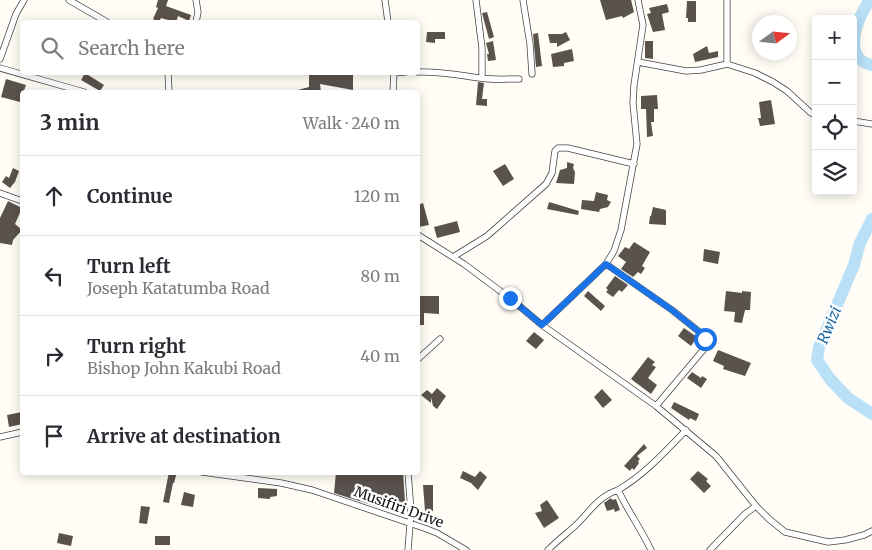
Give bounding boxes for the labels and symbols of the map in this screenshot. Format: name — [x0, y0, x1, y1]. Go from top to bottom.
north arrow — [752, 15, 797, 60]
route end — [499, 287, 522, 310]
water label: Rwizi — [813, 303, 845, 347]
route start — [694, 328, 717, 351]
street label: Musifiri Drive — [352, 482, 446, 532]

